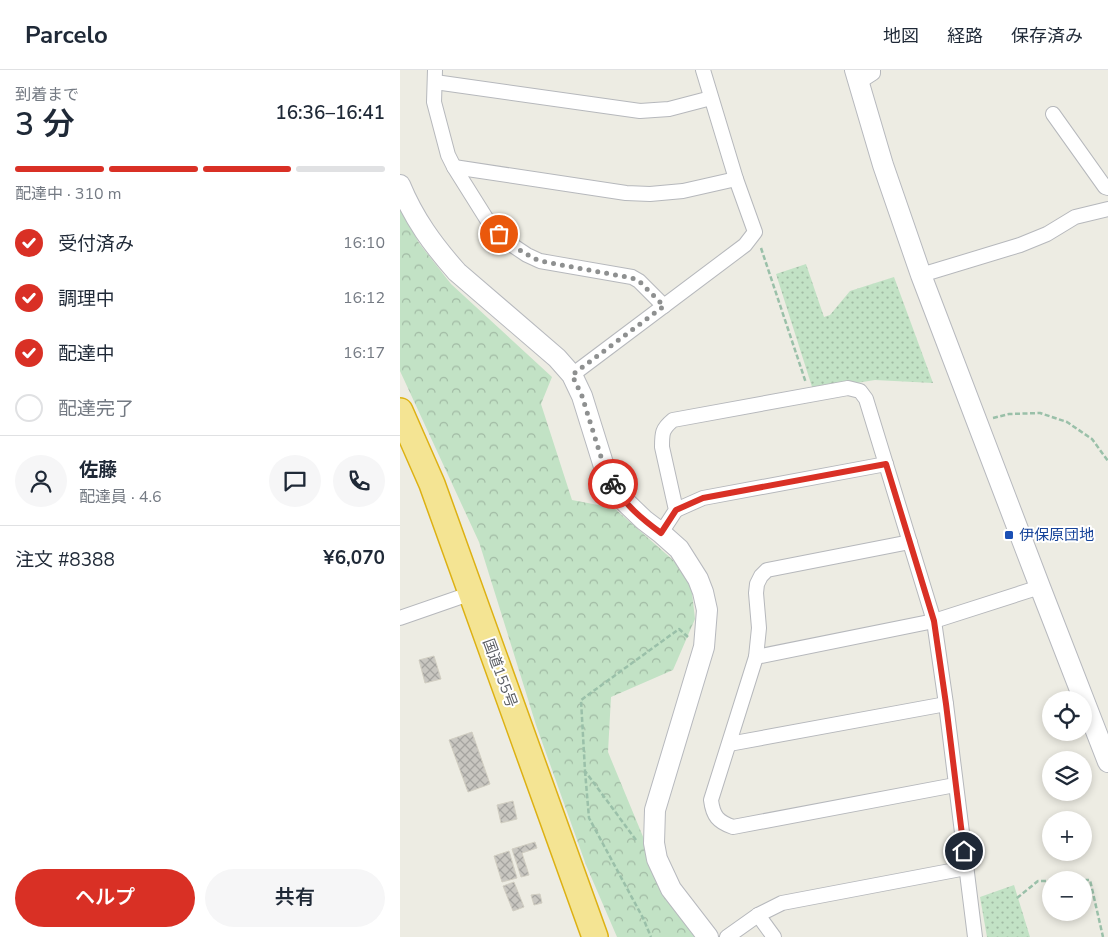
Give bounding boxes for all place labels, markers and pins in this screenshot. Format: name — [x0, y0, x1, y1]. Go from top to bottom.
pin — [478, 213, 520, 255]
place label: 伊保原団地 — [1019, 525, 1094, 545]
marker: 伊保原団地 — [1003, 529, 1015, 541]
pin — [943, 830, 985, 872]

